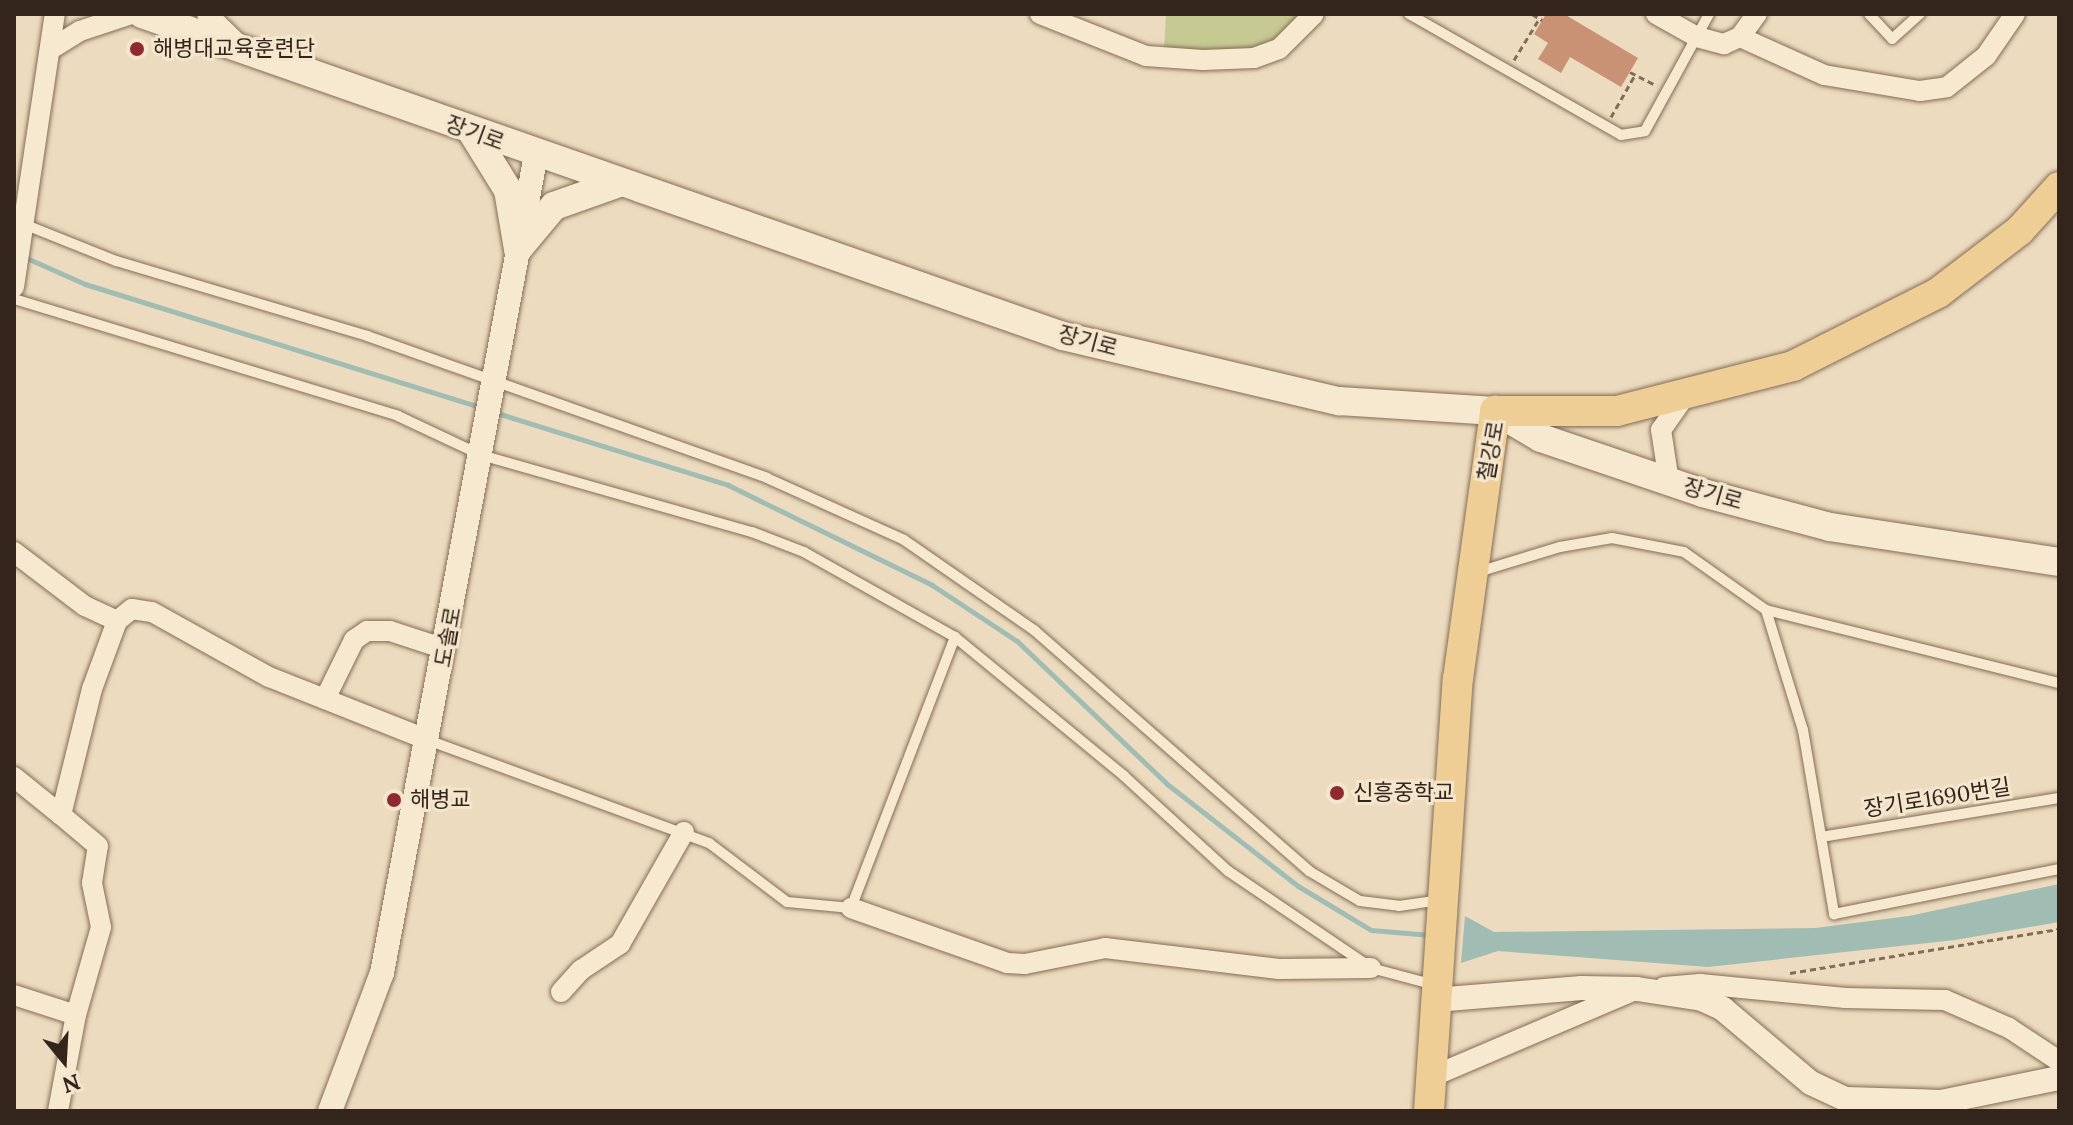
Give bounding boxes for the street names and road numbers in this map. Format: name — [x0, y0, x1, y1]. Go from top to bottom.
street label: 장기로 — [442, 110, 508, 156]
street label: 장기로 — [1055, 320, 1121, 362]
street label: 철강로 — [1473, 419, 1509, 483]
street label: 장기로 — [1680, 473, 1746, 515]
street label: 도솔로 — [430, 605, 466, 669]
street label: 장기로1690번길 — [1862, 773, 2012, 823]

